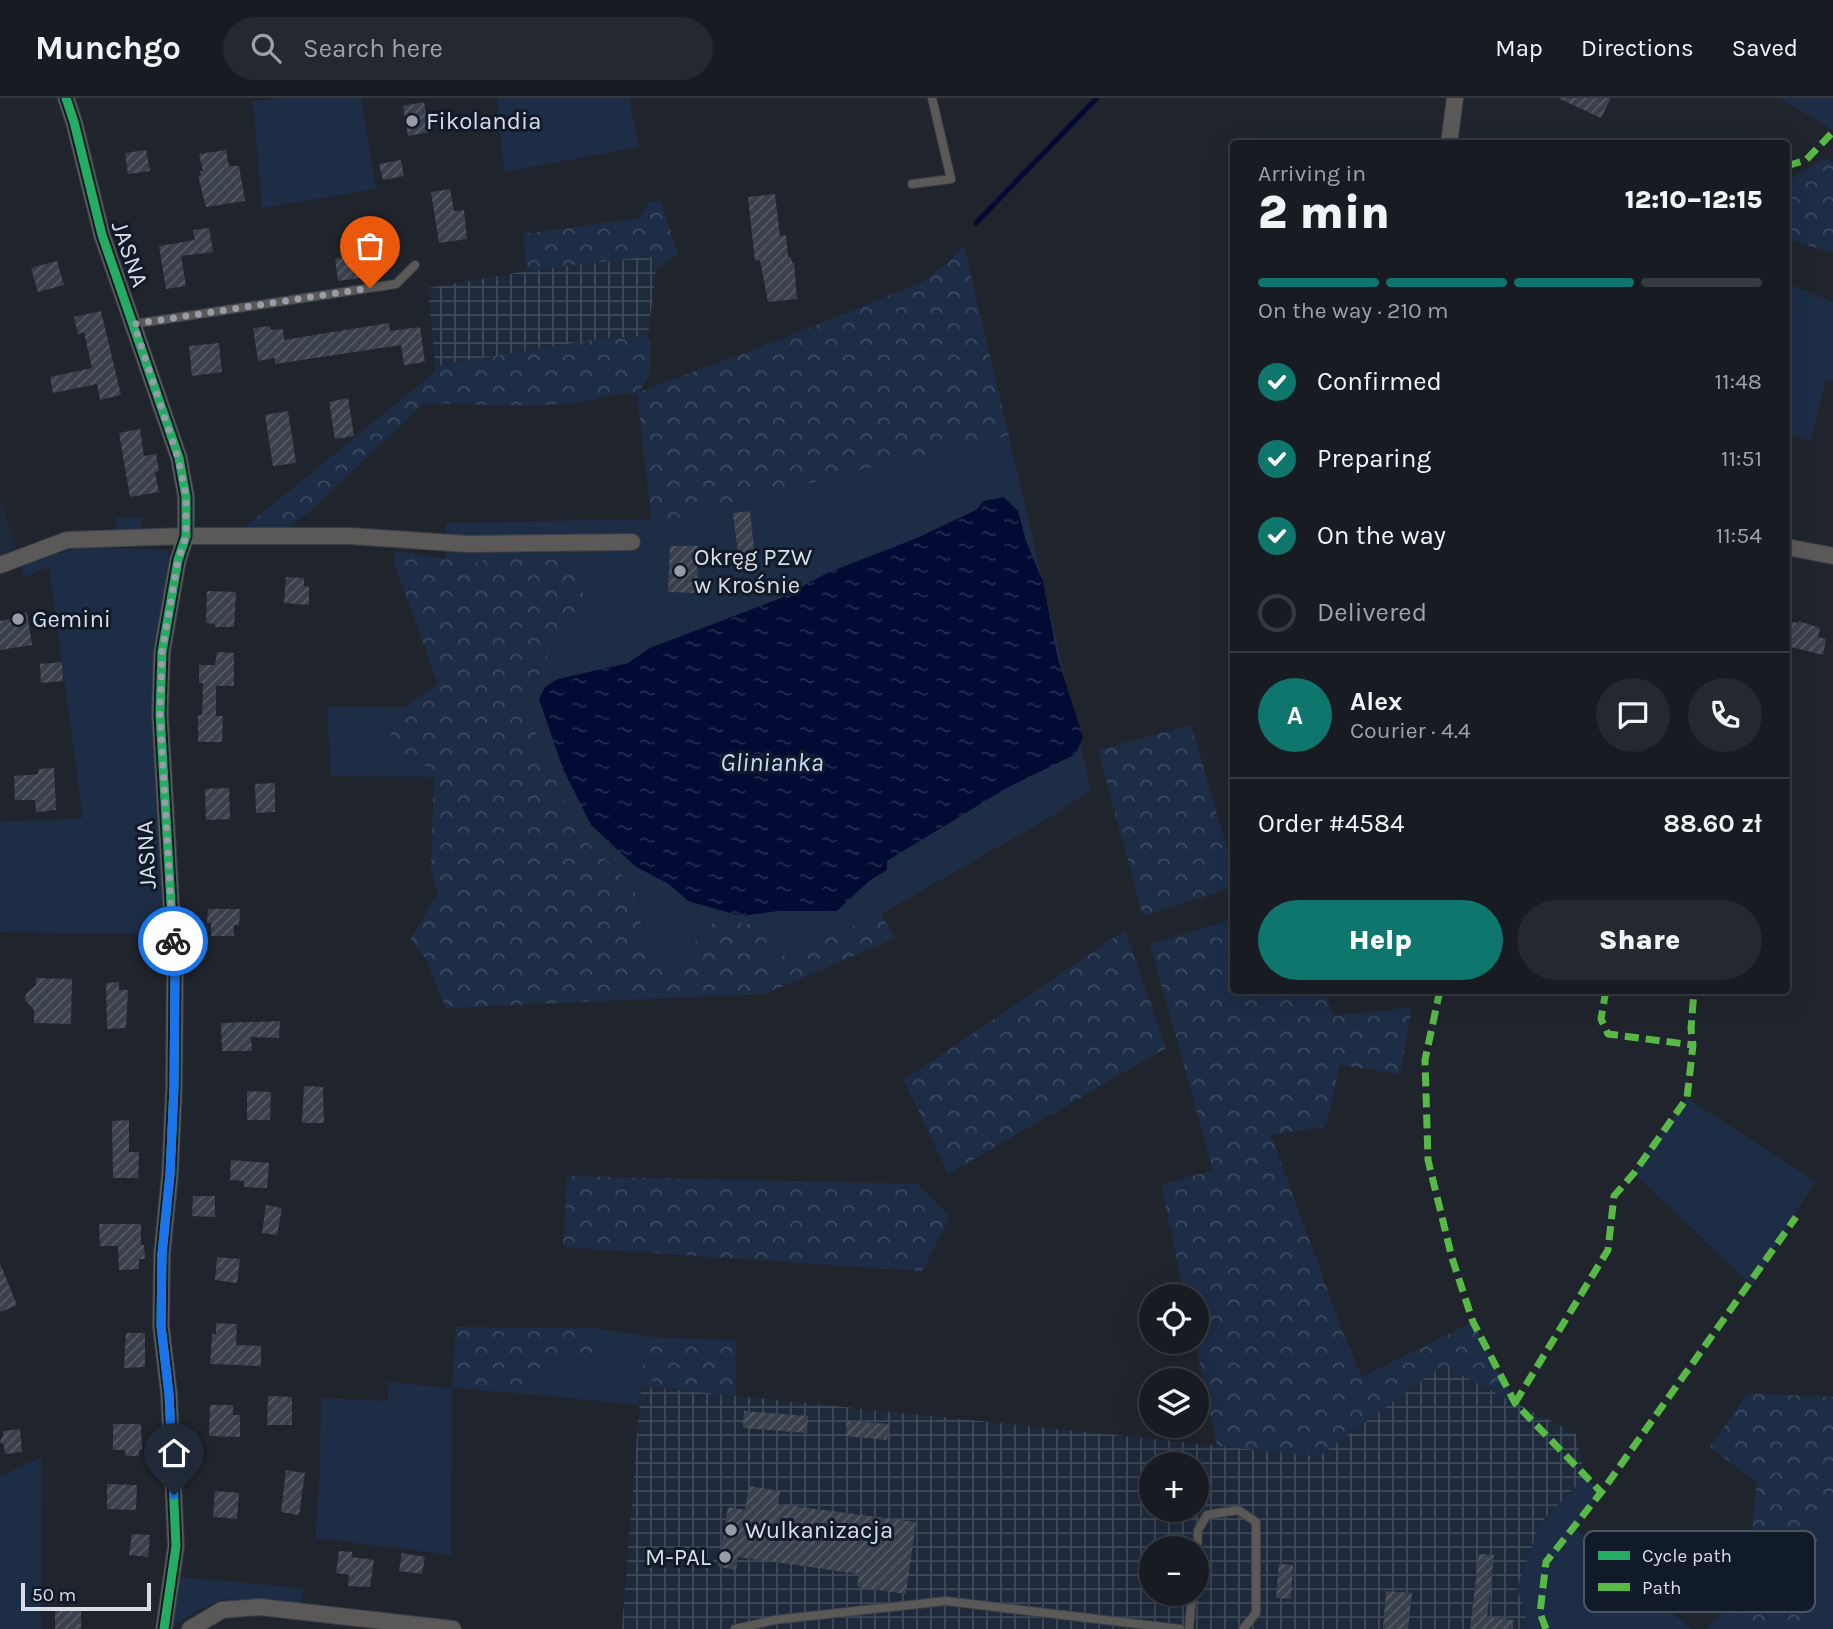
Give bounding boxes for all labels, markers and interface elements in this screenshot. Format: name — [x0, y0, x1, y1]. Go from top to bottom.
search box — [223, 17, 713, 80]
text: Munchgo — [35, 29, 181, 67]
icon: search — [247, 29, 285, 67]
text: Search here — [303, 33, 443, 64]
text: Map — [1495, 34, 1543, 62]
text: Directions — [1581, 34, 1694, 62]
text: Saved — [1732, 34, 1798, 62]
place label: Fikolandia — [426, 107, 541, 135]
marker: Fikolandia — [404, 113, 420, 129]
text: Arriving in — [1258, 160, 1366, 187]
text: 12:10–12:15 — [1625, 184, 1762, 215]
text: 2 min — [1258, 186, 1390, 240]
pin — [340, 216, 400, 288]
street label: JASNA — [106, 217, 154, 291]
icon: bag — [351, 227, 389, 265]
text: On the way · 210 m — [1258, 297, 1449, 324]
icon: check — [1258, 363, 1296, 401]
text: Confirmed — [1317, 366, 1442, 397]
text: 11:48 — [1715, 368, 1762, 395]
icon: check — [1258, 440, 1296, 478]
text: Preparing — [1317, 443, 1431, 474]
text: 11:51 — [1721, 445, 1762, 472]
icon: check — [1258, 517, 1296, 555]
text: On the way — [1317, 520, 1446, 551]
text: 11:54 — [1716, 522, 1762, 549]
place label: Okręg PZW w Krośnie — [694, 543, 813, 599]
marker: Okręg PZW w Krośnie — [672, 563, 688, 579]
text: Delivered — [1317, 597, 1427, 628]
place label: Gemini — [32, 605, 111, 633]
marker: Gemini — [10, 611, 26, 627]
button: chat — [1596, 678, 1670, 752]
button: phone — [1688, 678, 1762, 752]
text: Alex — [1350, 686, 1402, 717]
text: A — [1287, 700, 1303, 731]
text: Courier · 4.4 — [1350, 717, 1471, 744]
water label: Glinianka — [720, 747, 824, 778]
text: Order #4584 — [1258, 808, 1404, 839]
text: 88.60 zł — [1663, 808, 1762, 839]
street label: JASNA — [130, 820, 162, 890]
button: Help — [1258, 900, 1503, 980]
button: Share — [1517, 900, 1762, 980]
courier — [138, 906, 208, 976]
icon: bike — [154, 922, 192, 960]
map controls — [1139, 1284, 1209, 1606]
button: locate — [1139, 1284, 1209, 1354]
button: layers — [1139, 1368, 1209, 1438]
pin — [144, 1423, 204, 1495]
icon: home — [155, 1434, 193, 1472]
button: + — [1139, 1452, 1209, 1522]
place label: Wulkanizacja — [745, 1516, 893, 1544]
marker: Wulkanizacja — [723, 1522, 739, 1538]
legend — [1584, 1531, 1815, 1612]
button: − — [1139, 1536, 1209, 1606]
place label: M-PAL — [645, 1543, 712, 1571]
text: Cycle path — [1642, 1545, 1732, 1567]
marker: M-PAL — [717, 1549, 733, 1565]
text: Path — [1642, 1577, 1682, 1599]
scale bar — [21, 1580, 150, 1612]
text: 50 m — [32, 1584, 76, 1606]

